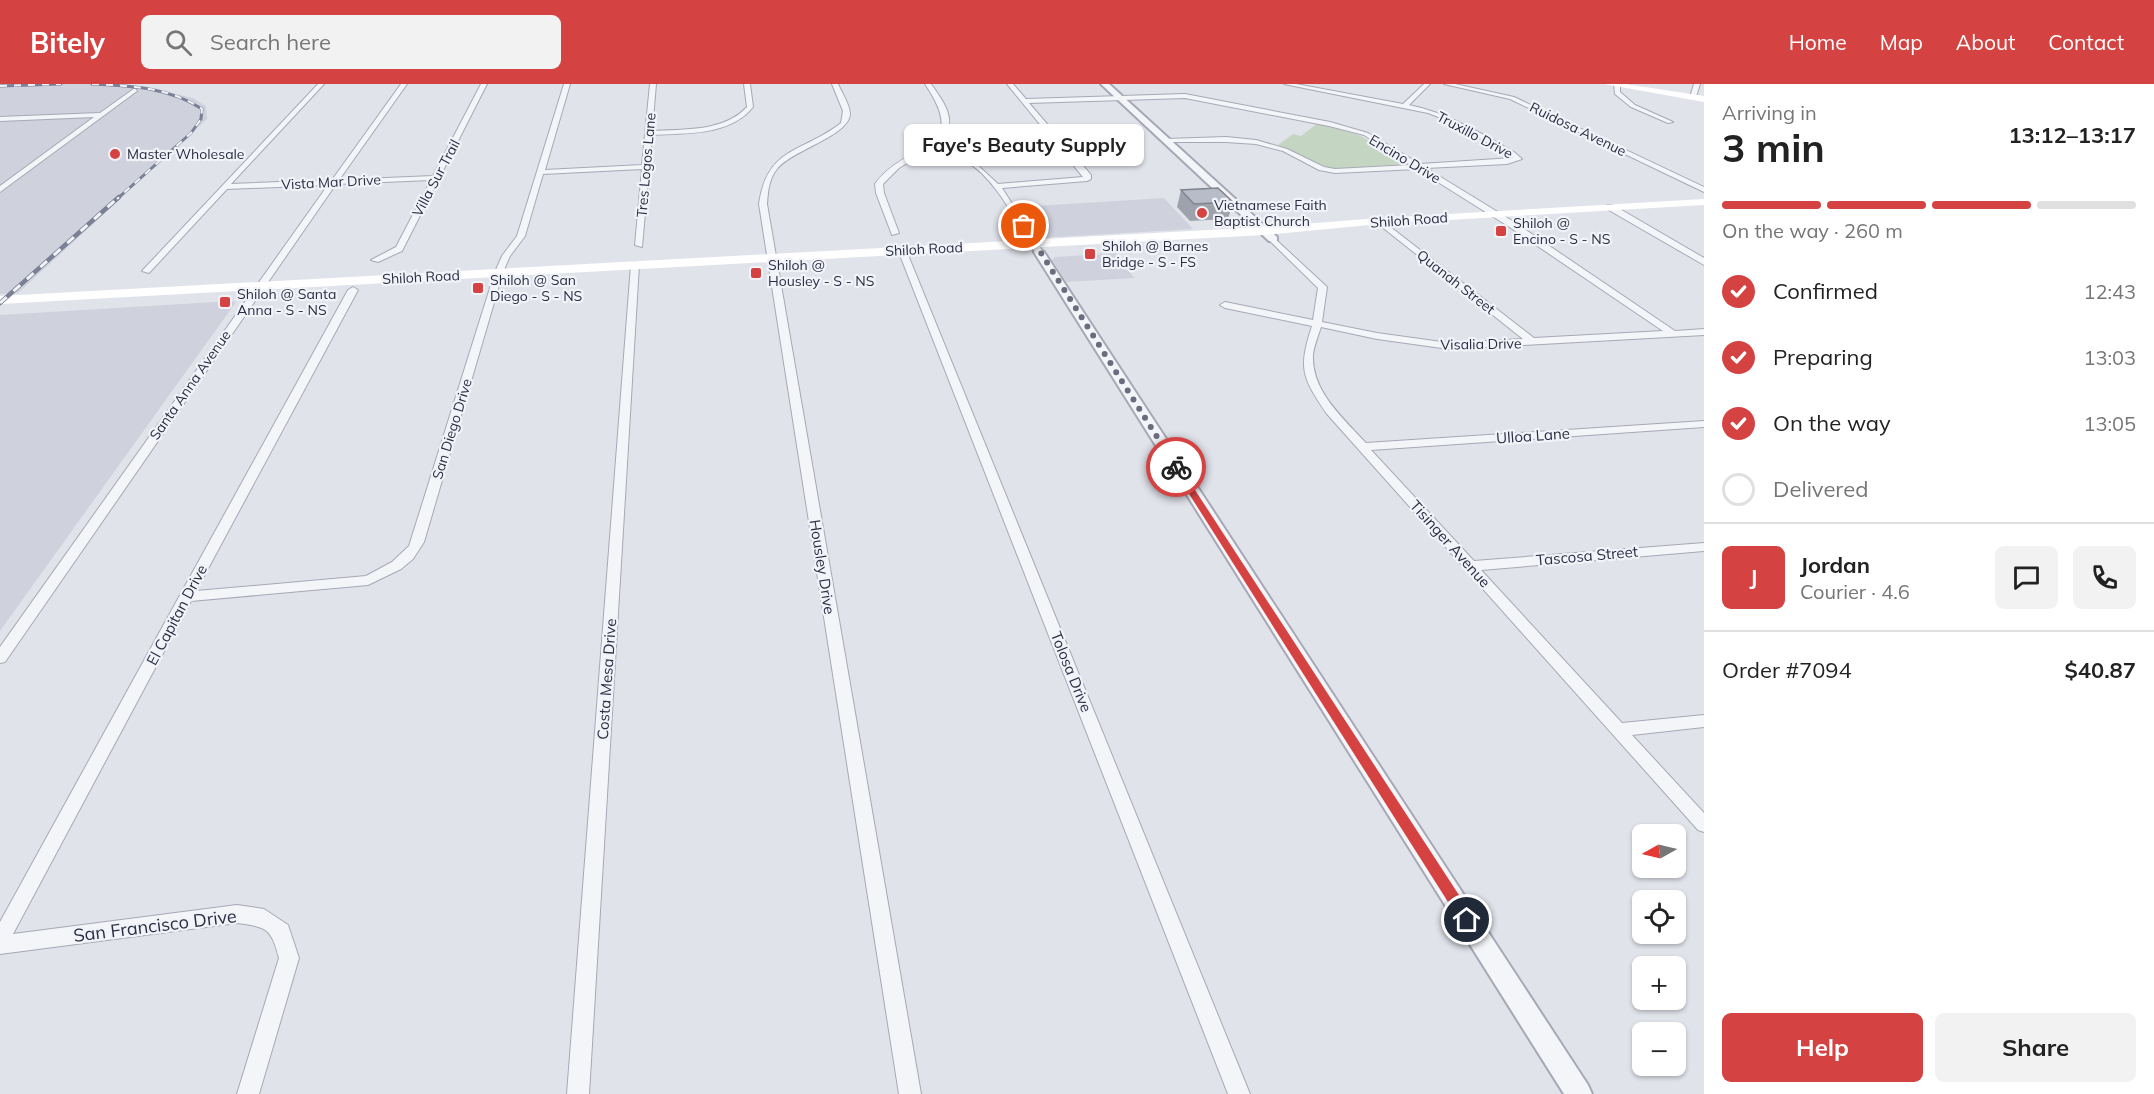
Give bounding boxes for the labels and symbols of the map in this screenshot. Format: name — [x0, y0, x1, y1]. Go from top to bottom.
street label: Ruidosa Avenue — [1527, 98, 1629, 160]
street label: Truxillo Drive — [1434, 107, 1516, 163]
street label: Tres Logos Lane — [632, 112, 660, 218]
callout: Faye's Beauty Supply — [904, 124, 1144, 166]
street label: Encino Drive — [1366, 131, 1444, 187]
street label: Villa Sur Trail — [408, 136, 464, 220]
place label: Master Wholesale — [127, 145, 244, 163]
marker: Master Wholesale — [108, 147, 122, 161]
street label: Vista Mar Drive — [281, 170, 381, 194]
place label: Vietnamese Faith Baptist Church — [1214, 196, 1327, 230]
pin — [998, 200, 1049, 251]
marker: Vietnamese Faith Baptist Church — [1195, 206, 1209, 220]
street label: Shiloh Road — [1370, 208, 1448, 232]
place label: Shiloh @ Encino - S - NS — [1513, 214, 1611, 248]
marker: Shiloh @ Encino - S - NS — [1494, 224, 1508, 238]
place label: Shiloh @ Barnes Bridge - S - FS — [1102, 237, 1208, 271]
street label: Shiloh Road — [885, 238, 963, 260]
street label: Quanah Street — [1413, 246, 1499, 318]
marker: Shiloh @ Barnes Bridge - S - FS — [1083, 247, 1097, 261]
place label: Shiloh @ Housley - S - NS — [768, 256, 875, 290]
street label: Shiloh Road — [382, 266, 460, 288]
marker: Shiloh @ Housley - S - NS — [749, 266, 763, 280]
place label: Shiloh @ San Diego - S - NS — [490, 271, 583, 305]
marker: Shiloh @ San Diego - S - NS — [471, 281, 485, 295]
place label: Shiloh @ Santa Anna - S - NS — [237, 285, 336, 319]
marker: Shiloh @ Santa Anna - S - NS — [218, 295, 232, 309]
street label: Santa Anna Avenue — [145, 327, 235, 443]
street label: Visalia Drive — [1440, 334, 1522, 354]
street label: San Diego Drive — [428, 376, 476, 482]
street label: Ulloa Lane — [1496, 423, 1570, 448]
courier — [1146, 437, 1206, 497]
street label: Tisinger Avenue — [1406, 496, 1495, 591]
street label: Housley Drive — [806, 518, 839, 616]
street label: Tascosa Street — [1535, 542, 1639, 569]
street label: El Capitan Drive — [142, 561, 211, 668]
street label: Costa Mesa Drive — [593, 618, 620, 740]
street label: Tolosa Drive — [1047, 629, 1096, 715]
north arrow — [1632, 824, 1686, 878]
pin — [1441, 894, 1492, 945]
street label: San Francisco Drive — [72, 904, 238, 947]

